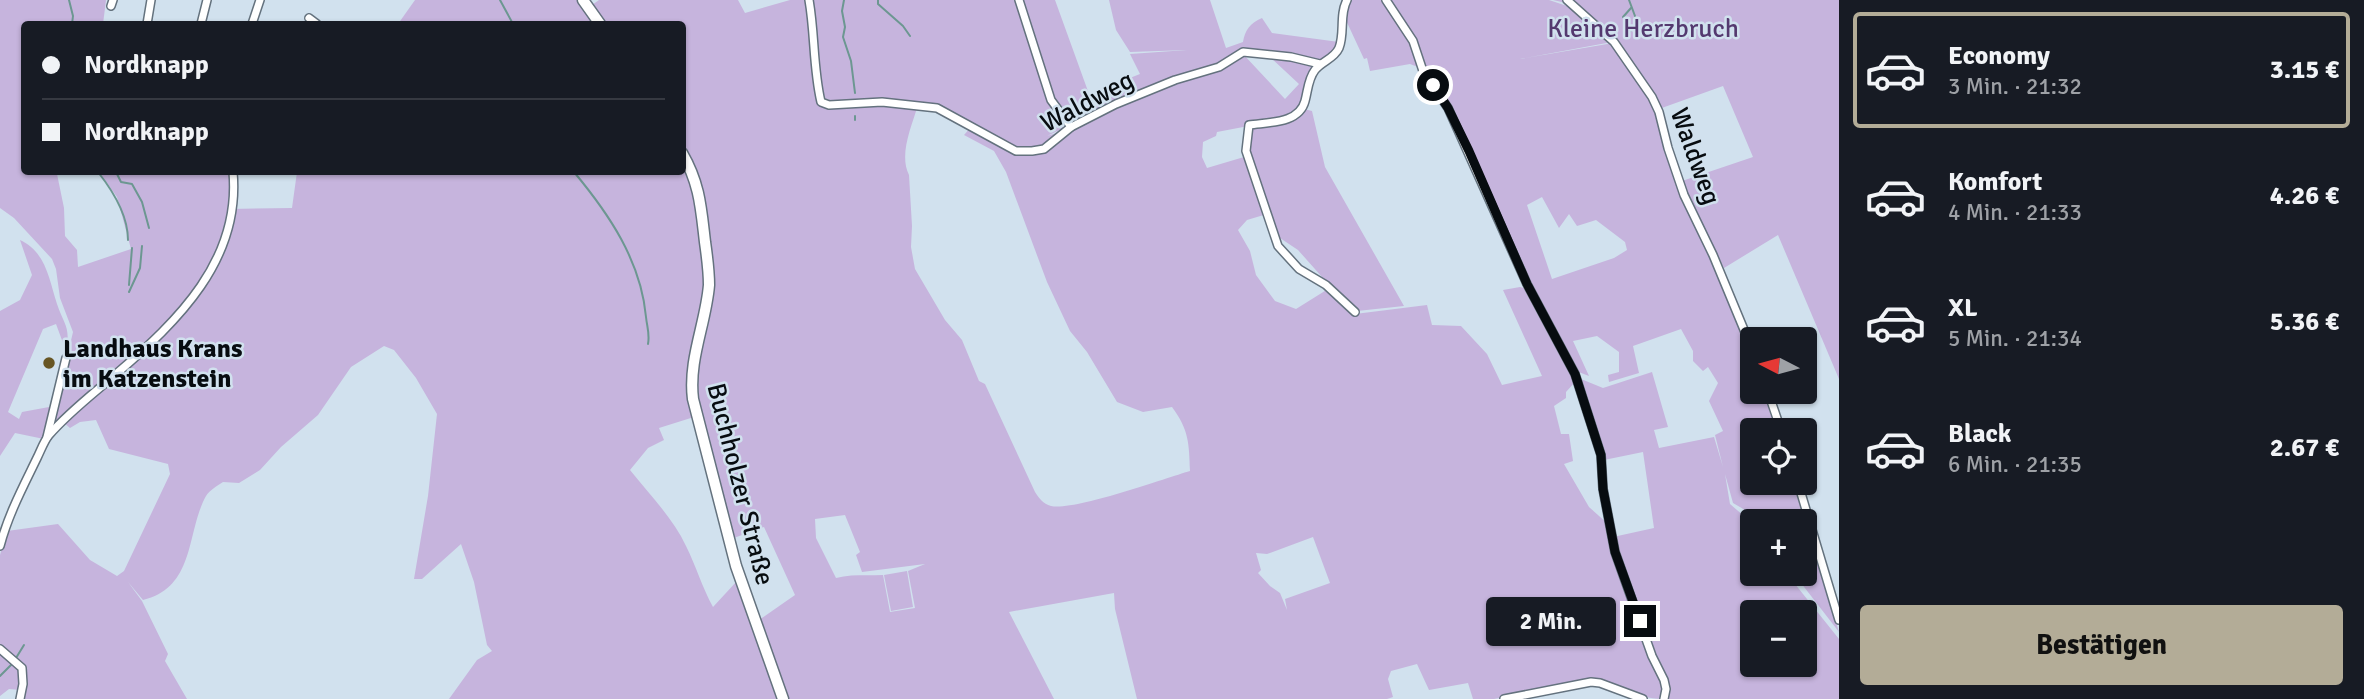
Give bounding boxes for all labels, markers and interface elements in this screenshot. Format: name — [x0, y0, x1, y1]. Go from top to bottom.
park label: Kleine Herzbruch — [1547, 13, 1739, 45]
icon: car — [1864, 39, 1927, 102]
text: Economy — [1948, 40, 2050, 72]
text: Nordknapp — [84, 49, 209, 81]
text: 3.15 € — [2270, 54, 2339, 86]
street label: Waldweg — [1035, 64, 1139, 140]
route start — [1417, 69, 1449, 101]
text: 3 Min. · 21:32 — [1948, 72, 2082, 101]
street label: Waldweg — [1663, 104, 1727, 209]
text: Nordknapp — [84, 116, 209, 148]
icon: car — [1864, 165, 1927, 228]
text: Komfort — [1948, 166, 2042, 198]
text: 4.26 € — [2270, 180, 2339, 212]
text: 4 Min. · 21:33 — [1948, 198, 2082, 227]
icon: car — [1864, 291, 1927, 354]
text: XL — [1948, 292, 1978, 324]
text: 5.36 € — [2270, 306, 2339, 338]
text: 5 Min. · 21:34 — [1948, 324, 2082, 353]
north arrow — [1740, 327, 1816, 404]
map controls — [1740, 327, 1817, 677]
place label: Landhaus Krans im Katzenstein — [63, 333, 242, 395]
marker: Landhaus Krans im Katzenstein — [41, 355, 57, 371]
street label: Buchholzer Straße — [699, 380, 781, 589]
icon: car — [1864, 417, 1927, 480]
button: locate — [1740, 418, 1817, 495]
text: Black — [1948, 418, 2011, 450]
text: 2.67 € — [2270, 432, 2339, 464]
text: 6 Min. · 21:35 — [1948, 450, 2082, 479]
button: + — [1740, 509, 1817, 586]
callout: 2 Min. — [1486, 596, 1616, 646]
button: − — [1740, 600, 1817, 677]
route end — [1624, 605, 1656, 637]
button: Bestätigen — [1860, 605, 2343, 685]
text: 2 Min. — [1520, 607, 1582, 636]

